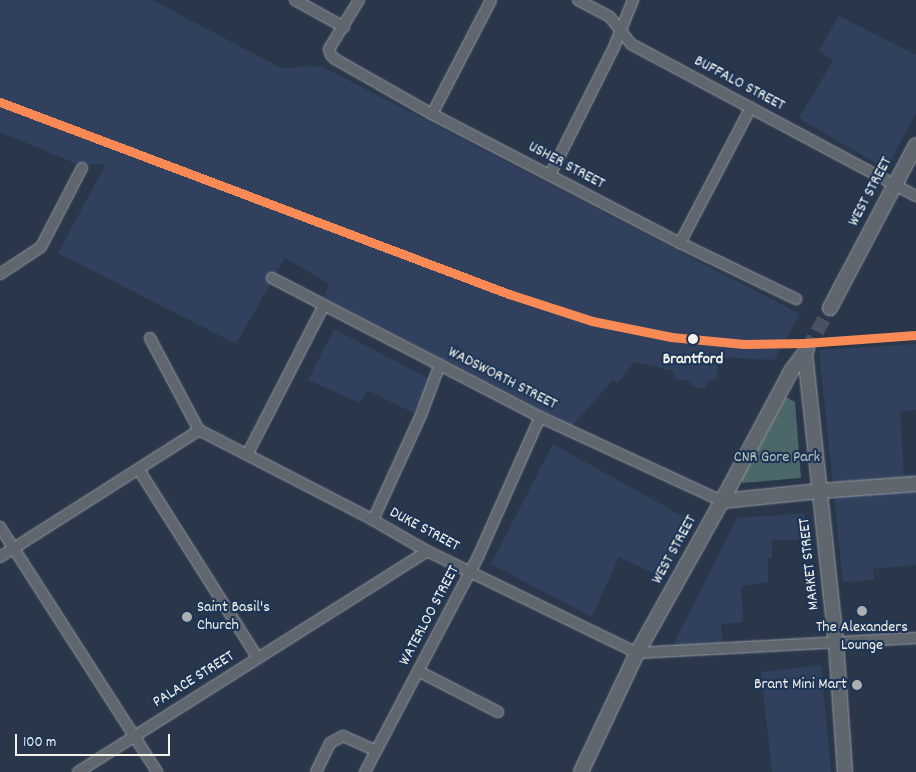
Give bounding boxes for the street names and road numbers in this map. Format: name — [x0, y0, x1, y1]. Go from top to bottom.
street label: BUFFALO STREET — [690, 52, 788, 116]
street label: USHER STREET — [524, 138, 608, 194]
street label: WEST STREET — [845, 154, 897, 230]
street label: WADSWORTH STREET — [444, 343, 560, 415]
street label: DUKE STREET — [386, 504, 462, 556]
street label: WEST STREET — [648, 512, 702, 588]
street label: MARKET STREET — [796, 517, 824, 611]
street label: WATERLOO STREET — [396, 563, 464, 669]
street label: PALACE STREET — [150, 647, 238, 713]

